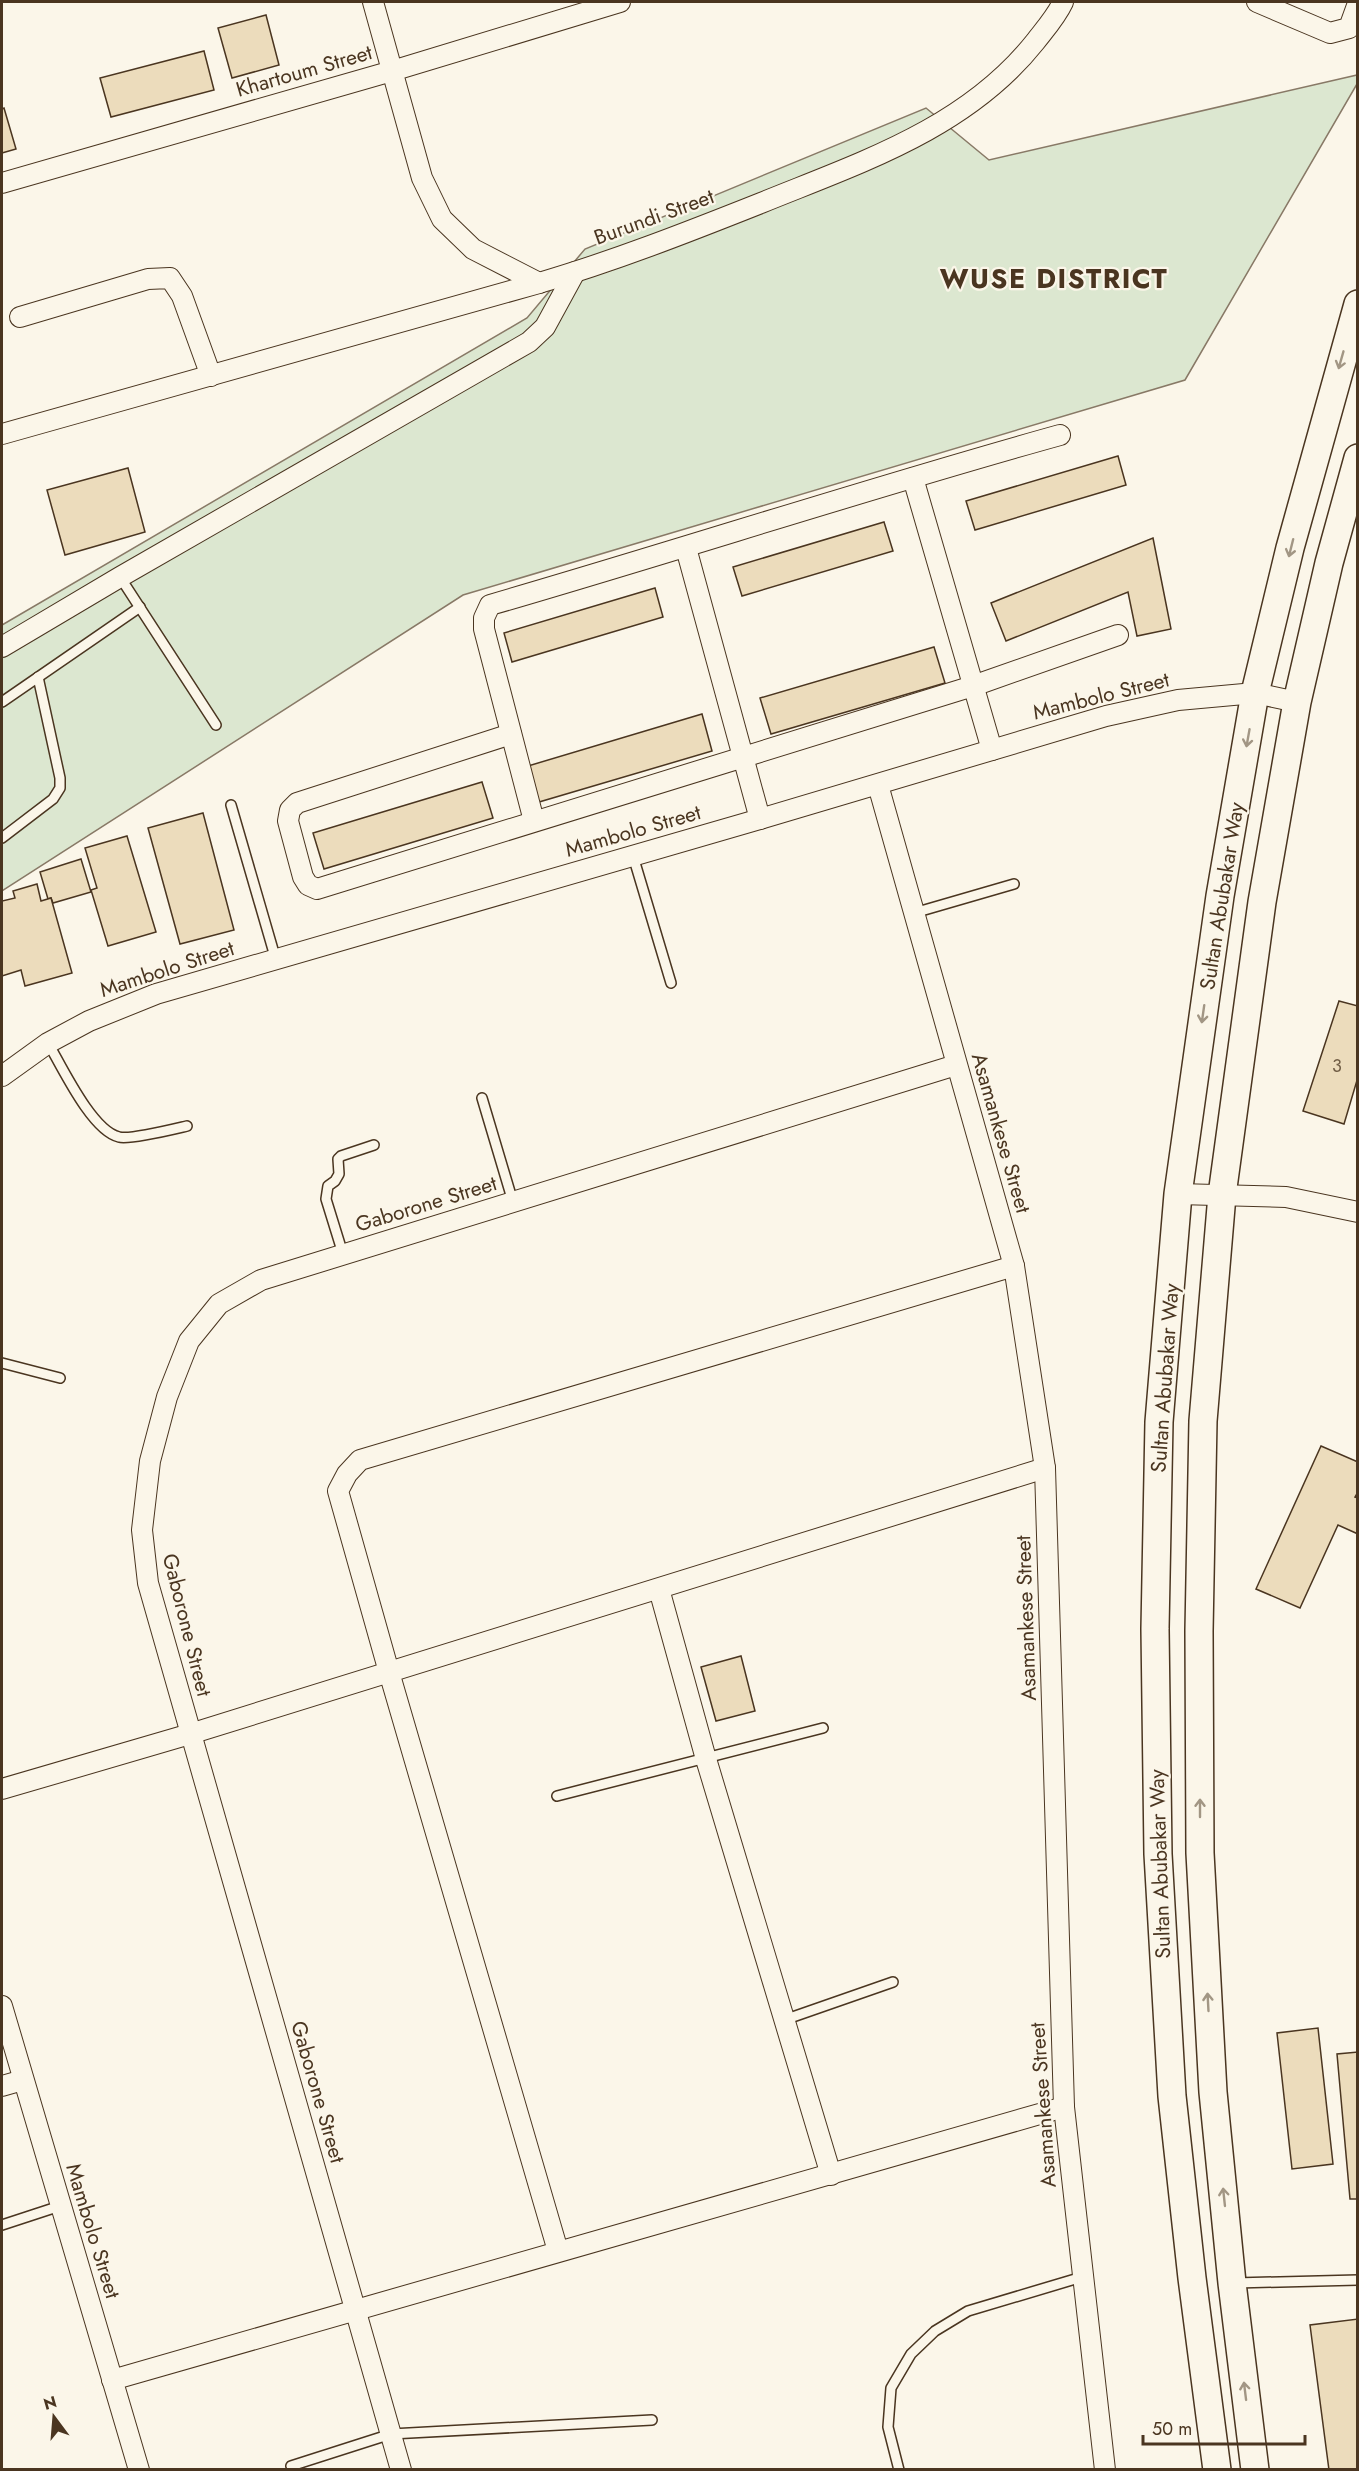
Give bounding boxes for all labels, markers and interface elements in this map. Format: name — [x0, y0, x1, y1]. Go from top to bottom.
street label: Khartoum Street — [232, 37, 376, 105]
street label: Burundi Street — [590, 181, 718, 253]
district label: WUSE DISTRICT — [940, 259, 1168, 298]
one-way arrow — [1335, 350, 1347, 369]
one-way arrow — [1284, 538, 1296, 557]
street label: Mambolo Street — [1030, 665, 1172, 727]
one-way arrow — [1242, 728, 1253, 748]
street label: Mambolo Street — [562, 797, 704, 865]
street label: Sultan Abubakar Way — [1192, 799, 1252, 992]
street label: Mambolo Street — [96, 933, 238, 1005]
one-way arrow — [1198, 1003, 1209, 1023]
street label: Asamankese Street — [964, 1049, 1038, 1217]
house number: 3 — [1332, 1053, 1342, 1079]
street label: Gaborone Street — [352, 1168, 500, 1240]
street label: Sultan Abubakar Way — [1143, 1282, 1187, 1474]
street label: Asamankese Street — [1008, 1535, 1044, 1701]
street label: Gaborone Street — [155, 1550, 219, 1700]
street label: Sultan Abubakar Way — [1142, 1768, 1178, 1959]
one-way arrow — [1194, 1798, 1206, 1818]
one-way arrow — [1203, 1993, 1214, 2013]
street label: Gaborone Street — [283, 2017, 353, 2167]
street label: Asamankese Street — [1022, 2021, 1064, 2189]
street label: Mambolo Street — [58, 2160, 128, 2302]
one-way arrow — [1218, 2187, 1229, 2207]
one-way arrow — [1240, 2381, 1251, 2401]
north arrow — [24, 2387, 84, 2447]
text: N — [41, 2390, 59, 2416]
scale bar — [1143, 2408, 1305, 2446]
text: 50 m — [1152, 2416, 1192, 2442]

